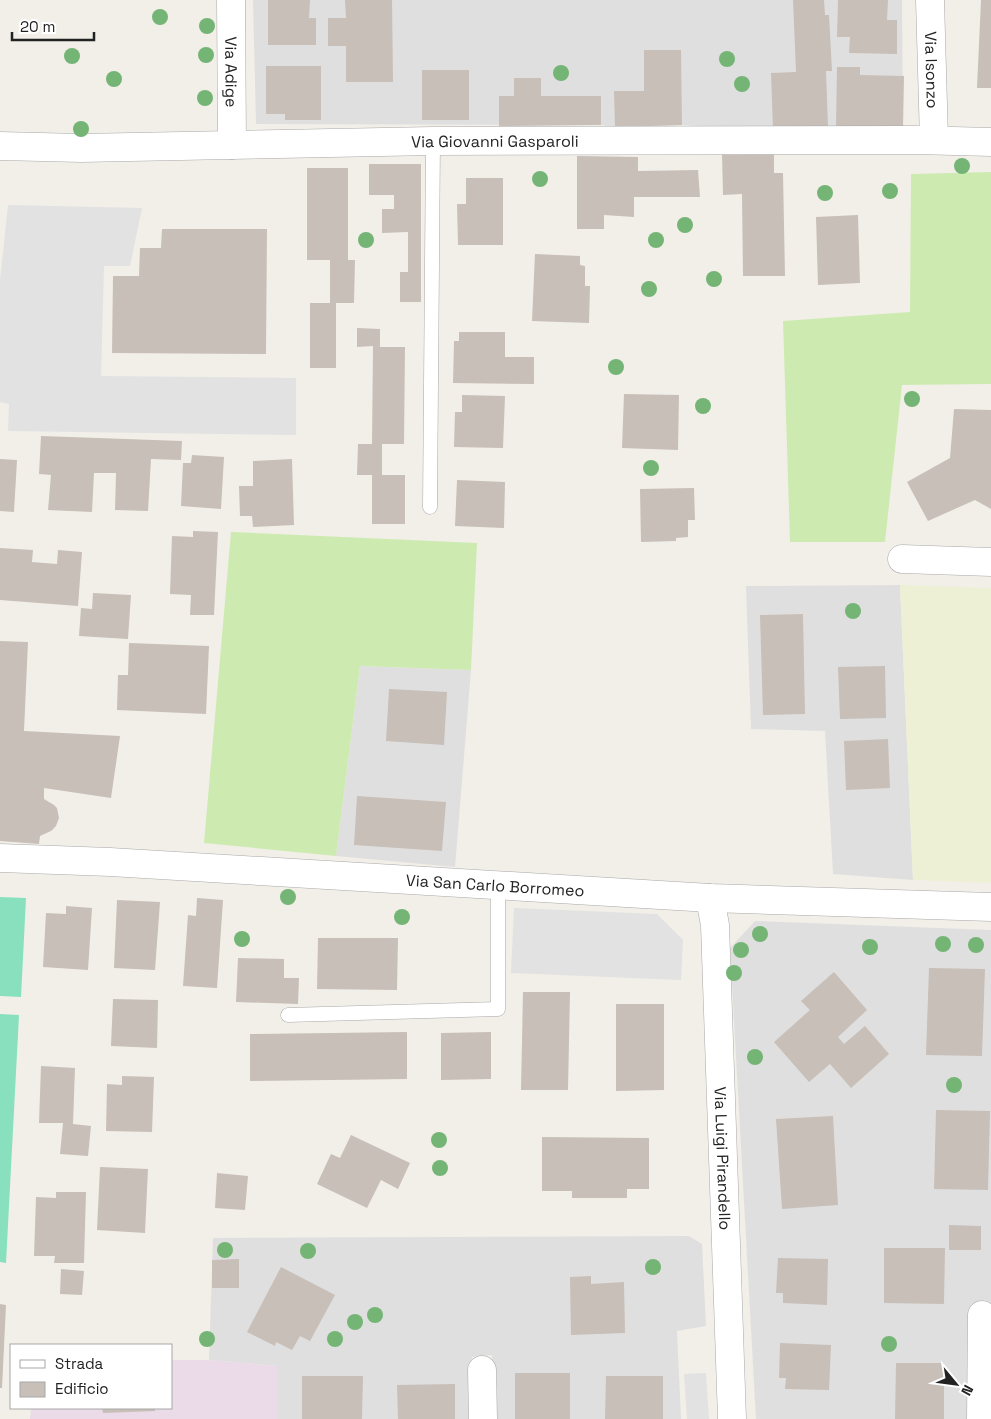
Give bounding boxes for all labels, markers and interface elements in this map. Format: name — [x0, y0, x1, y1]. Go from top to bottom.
scale bar — [12, 10, 95, 42]
text: 20 m — [20, 17, 55, 36]
street label: Via Isonzo — [920, 31, 943, 109]
street label: Via Adige — [220, 36, 242, 108]
street label: Via Giovanni Gasparoli — [411, 131, 579, 152]
street label: Via San Carlo Borromeo — [405, 870, 585, 901]
street label: Via Luigi Pirandello — [710, 1086, 735, 1231]
legend — [10, 1344, 172, 1409]
text: Strada — [55, 1354, 104, 1373]
north arrow — [931, 1359, 981, 1409]
text: Edificio — [55, 1379, 109, 1398]
text: N — [957, 1382, 978, 1399]

